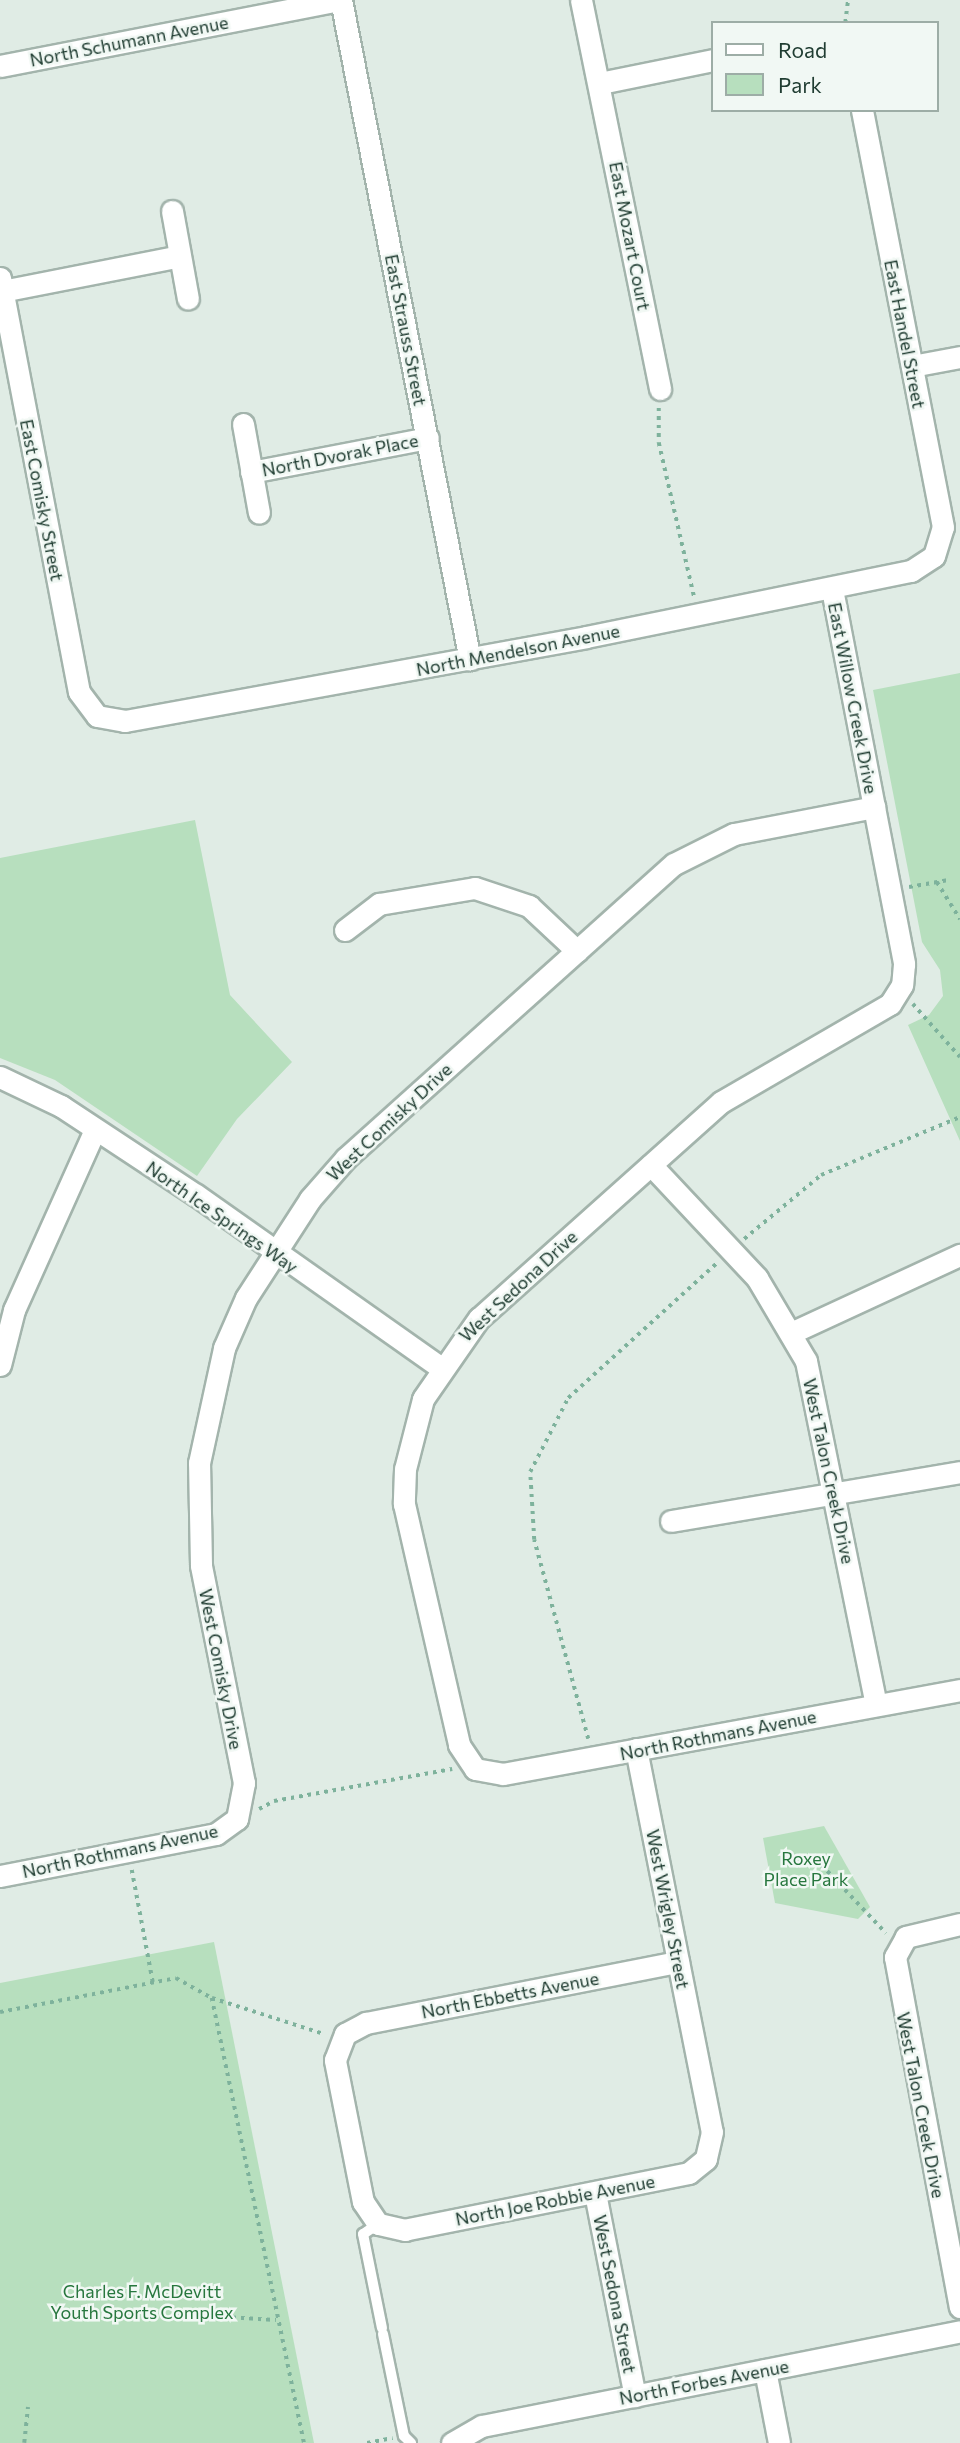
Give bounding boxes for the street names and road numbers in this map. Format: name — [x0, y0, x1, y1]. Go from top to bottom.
street label: North Schumann Avenue — [28, 11, 230, 71]
street label: East Mozart Court — [605, 160, 655, 312]
street label: East Strauss Street — [381, 252, 431, 408]
street label: East Handel Street — [880, 258, 930, 410]
street label: East Comisky Street — [16, 417, 68, 583]
street label: North Dvorak Place — [260, 429, 420, 481]
street label: East Willow Creek Drive — [824, 601, 882, 795]
street label: North Mendelson Avenue — [414, 620, 622, 680]
street label: West Comisky Drive — [322, 1058, 456, 1186]
street label: North Ice Springs Way — [142, 1156, 302, 1278]
street label: West Sedona Drive — [455, 1226, 581, 1346]
street label: West Talon Creek Drive — [799, 1376, 859, 1566]
street label: West Comisky Drive — [195, 1587, 247, 1751]
street label: North Rothmans Avenue — [618, 1705, 818, 1765]
street label: North Rothmans Avenue — [20, 1820, 220, 1882]
street label: West Wrigley Street — [642, 1827, 694, 1991]
street label: North Ebbetts Avenue — [419, 1967, 601, 2023]
street label: West Talon Creek Drive — [892, 2010, 950, 2200]
street label: North Joe Robbie Avenue — [453, 2170, 657, 2230]
street label: West Sedona Street — [589, 2213, 641, 2375]
street label: North Forbes Avenue — [617, 2355, 791, 2409]

